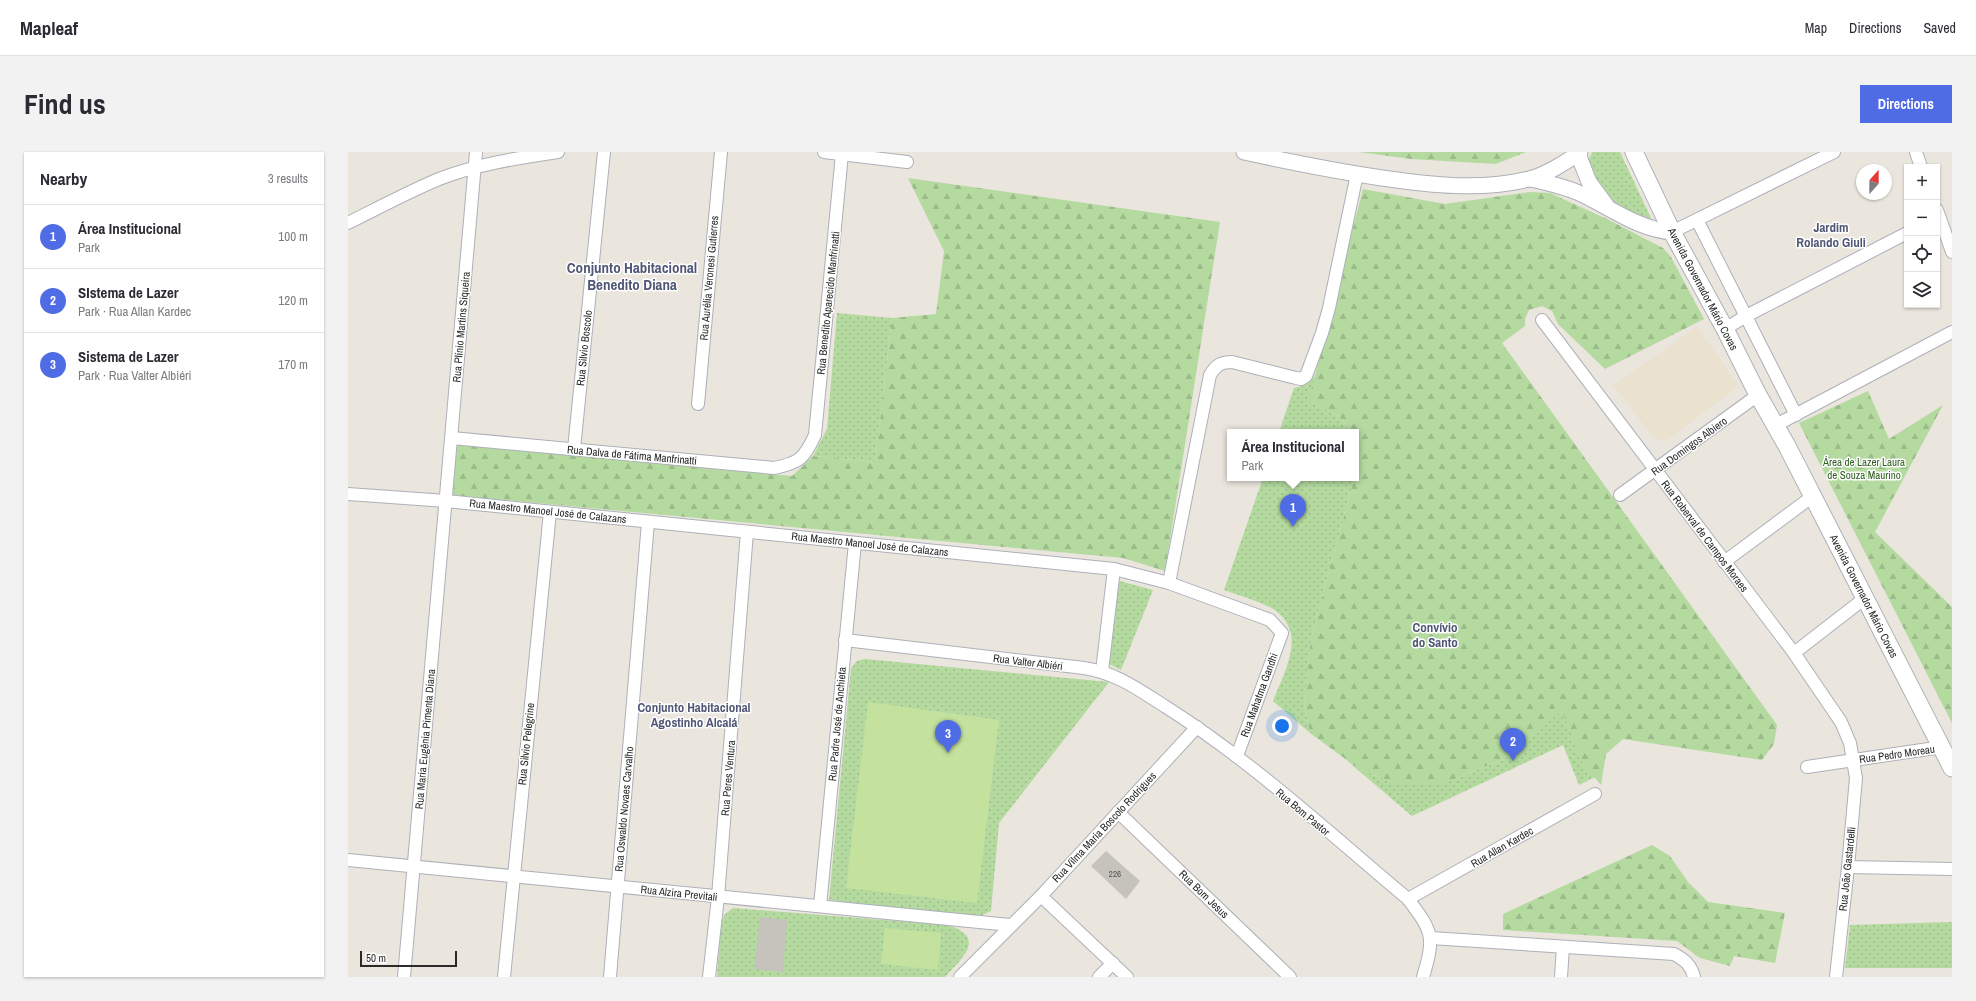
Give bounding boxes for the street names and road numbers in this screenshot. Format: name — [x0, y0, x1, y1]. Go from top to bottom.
street label: Rua Aurélia Veronesi Gutierres — [697, 214, 721, 341]
street label: Avenida Governador Mário Covas — [1664, 224, 1742, 353]
street label: Rua Benedito Aparecido Manfrinatti — [814, 231, 842, 375]
street label: Rua Plínio Martins Siqueira — [449, 271, 473, 383]
street label: Rua Silvio Boscolo — [573, 309, 595, 387]
street label: Rua Domingos Albiero — [1648, 414, 1730, 478]
street label: Rua Dalva de Fátima Manfrinatti — [566, 442, 698, 468]
street label: Rua Roberval de Campos Moraes — [1658, 477, 1752, 595]
street label: Rua Maestro Manoel José de Calazans — [469, 496, 628, 526]
street label: Rua Maestro Manoel José de Calazans — [791, 529, 950, 559]
street label: Avenida Governador Mário Covas — [1826, 531, 1901, 661]
street label: Rua Valter Albiéri — [992, 651, 1064, 673]
street label: Rua Mahatma Gandhi — [1237, 651, 1281, 739]
street label: Rua Padre José de Anchieta — [825, 666, 849, 782]
street label: Rua Maria Eugênia Pimenta Diana — [412, 668, 438, 810]
street label: Rua Silvio Pelegrine — [515, 702, 537, 786]
street label: Rua Peres Ventura — [718, 739, 738, 817]
street label: Rua Pedro Moreau — [1858, 742, 1936, 766]
street label: Rua Oswaldo Novaes Carvalho — [612, 746, 636, 872]
street label: Rua Vilma Maria Boscolo Rodrigues — [1049, 768, 1159, 885]
street label: Rua Bom Pastor — [1273, 785, 1333, 839]
street label: Rua Allan Kardec — [1468, 823, 1536, 870]
street label: Rua João Gastardelli — [1836, 826, 1858, 912]
street label: Rua Bom Jesus — [1176, 867, 1232, 921]
street label: Rua Alzira Previtali — [640, 882, 718, 904]

